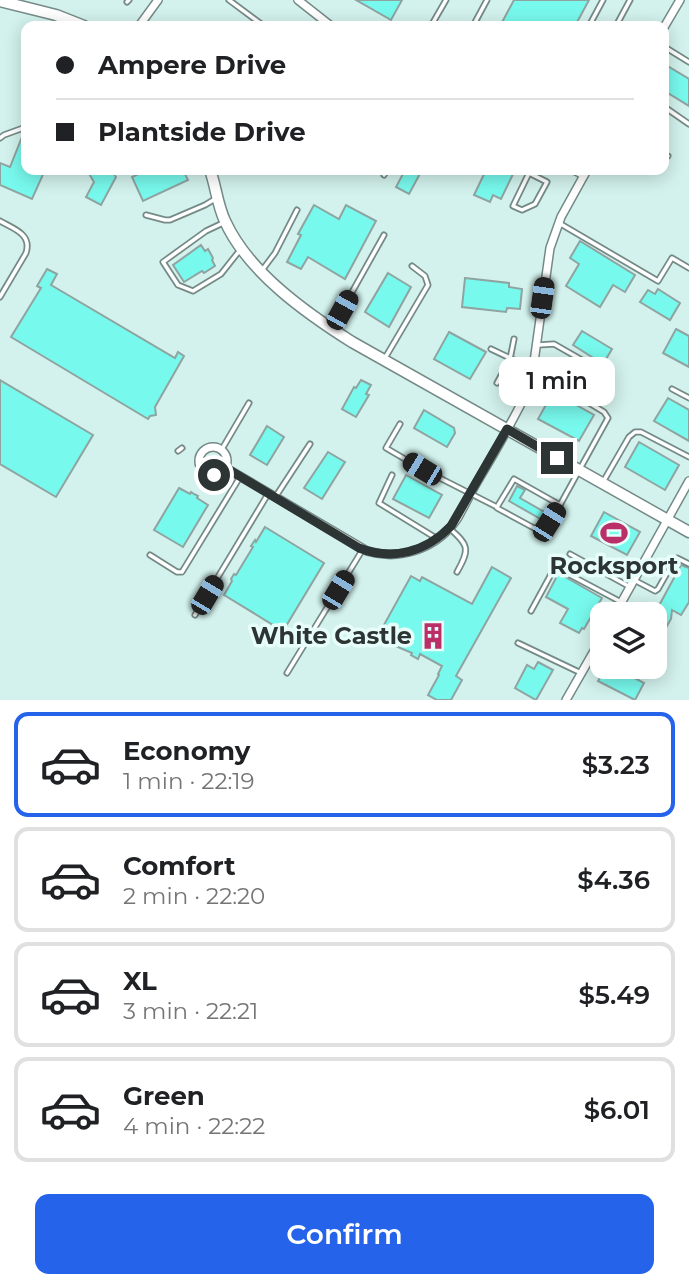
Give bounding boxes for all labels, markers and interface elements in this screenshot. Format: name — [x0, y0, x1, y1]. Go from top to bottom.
text: Ampere Drive — [98, 49, 286, 81]
text: Plantside Drive — [98, 116, 306, 148]
car — [529, 276, 556, 320]
car — [323, 287, 362, 333]
callout: 1 min — [499, 356, 615, 406]
text: 1 min — [526, 367, 588, 395]
route end — [541, 442, 573, 474]
car — [399, 449, 446, 489]
route start — [198, 459, 230, 491]
car — [529, 499, 570, 545]
sports icon: Rocksport — [599, 518, 629, 548]
place label: Rocksport — [550, 551, 679, 580]
car — [319, 567, 358, 613]
car — [188, 572, 227, 618]
map controls — [590, 602, 667, 679]
button: layers — [590, 602, 667, 679]
place label: White Castle — [251, 621, 412, 650]
building icon: White Castle — [418, 621, 448, 651]
icon: car — [39, 733, 102, 796]
text: Economy — [123, 735, 250, 767]
text: $3.23 — [582, 749, 650, 781]
text: 1 min · 22:19 — [123, 767, 255, 795]
icon: car — [39, 848, 102, 911]
text: Comfort — [123, 850, 235, 882]
text: $4.36 — [577, 864, 650, 896]
text: 2 min · 22:20 — [123, 882, 265, 910]
icon: car — [39, 963, 102, 1026]
text: XL — [123, 965, 157, 997]
text: $5.49 — [578, 979, 650, 1011]
text: 3 min · 22:21 — [123, 997, 258, 1025]
icon: car — [39, 1078, 102, 1141]
text: Green — [123, 1080, 205, 1112]
text: $6.01 — [584, 1094, 650, 1126]
text: 4 min · 22:22 — [123, 1112, 265, 1140]
button: Confirm — [35, 1194, 654, 1274]

